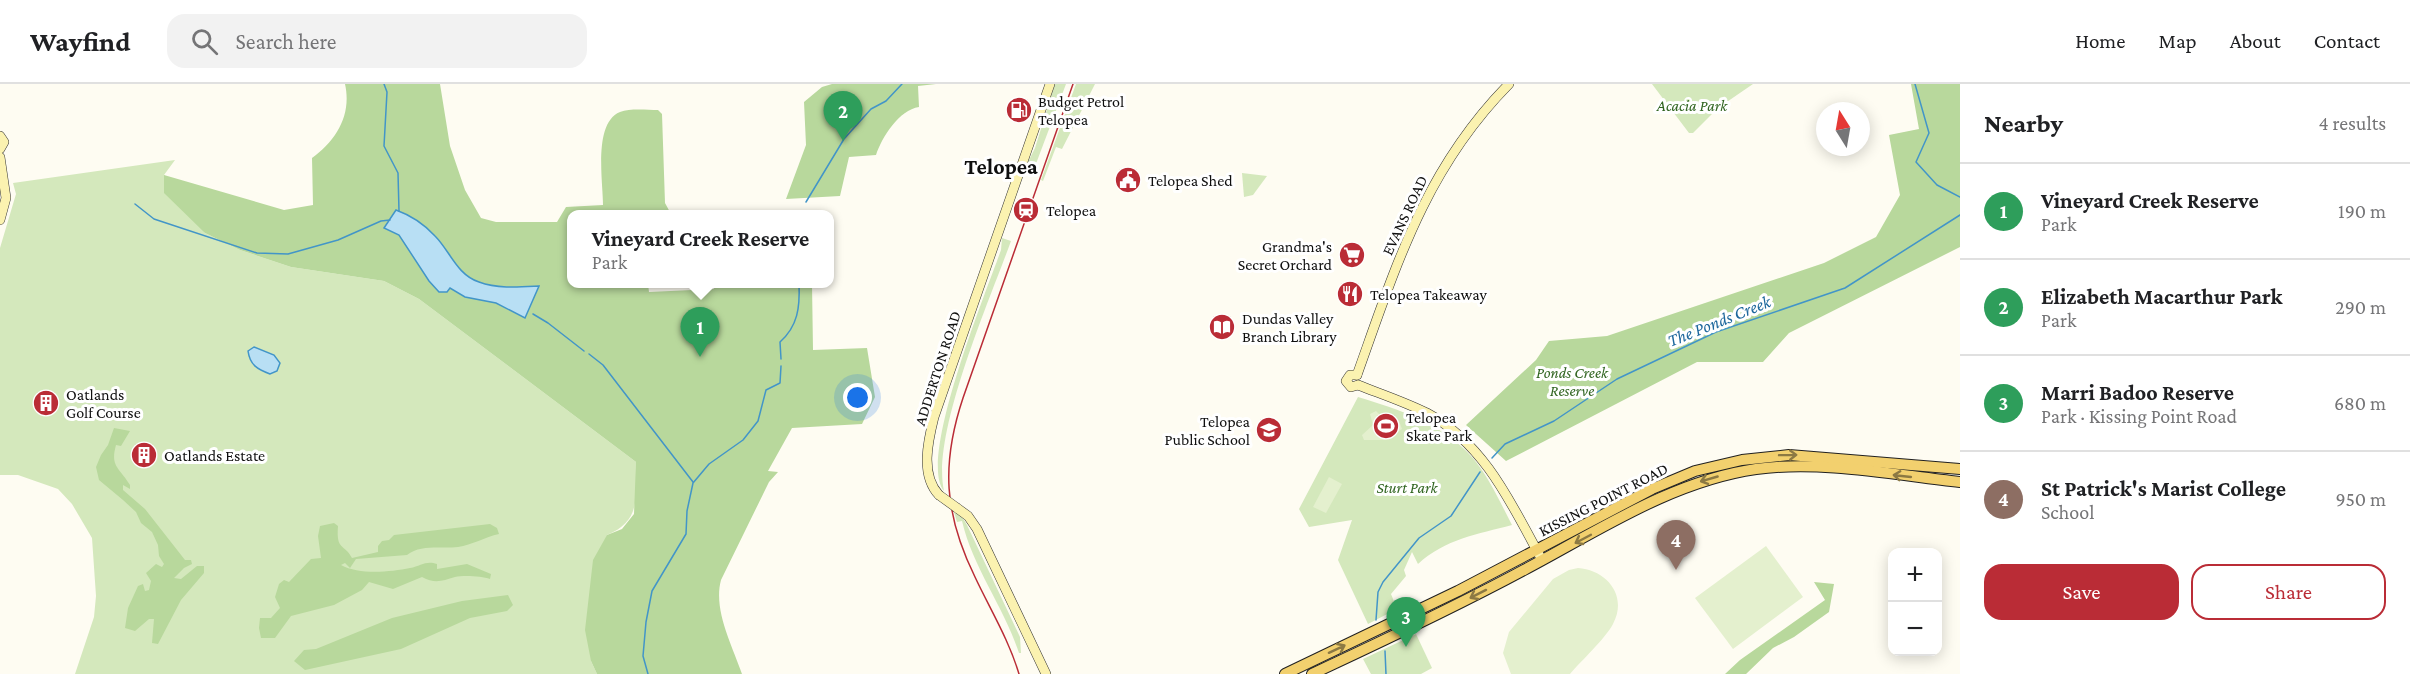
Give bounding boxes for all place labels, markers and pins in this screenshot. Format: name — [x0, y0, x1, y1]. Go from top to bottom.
pin: 2 — [824, 92, 862, 141]
place label: Budget Petrol Telopea — [1038, 93, 1124, 129]
fuel station icon: Budget Petrol Telopea — [1004, 95, 1034, 125]
public building icon: Telopea Shed — [1113, 165, 1143, 195]
place label: Telopea Shed — [1148, 172, 1233, 190]
station icon: Telopea — [1011, 195, 1041, 225]
place label: Telopea — [1046, 202, 1097, 220]
place label: Grandma's Secret Orchard — [1238, 238, 1333, 273]
supermarket icon: Grandma's Secret Orchard — [1337, 240, 1367, 270]
restaurant icon: Telopea Takeaway — [1335, 279, 1365, 309]
place label: Telopea Takeaway — [1370, 286, 1488, 304]
pin: 1 — [680, 308, 720, 357]
place label: Dundas Valley Branch Library — [1242, 310, 1337, 346]
library icon: Dundas Valley Branch Library — [1207, 312, 1237, 342]
place label: Oatlands Golf Course — [66, 386, 141, 421]
building icon: Oatlands Golf Course — [31, 388, 61, 418]
place label: Telopea Skate Park — [1406, 409, 1472, 444]
sports icon: Telopea Skate Park — [1371, 411, 1401, 441]
place label: Telopea Public School — [1165, 413, 1251, 448]
school or university icon: Telopea Public School — [1254, 415, 1284, 445]
building icon: Oatlands Estate — [129, 440, 159, 470]
place label: Oatlands Estate — [164, 447, 265, 464]
pin: 4 — [1656, 520, 1696, 570]
pin: 3 — [1386, 598, 1426, 647]

